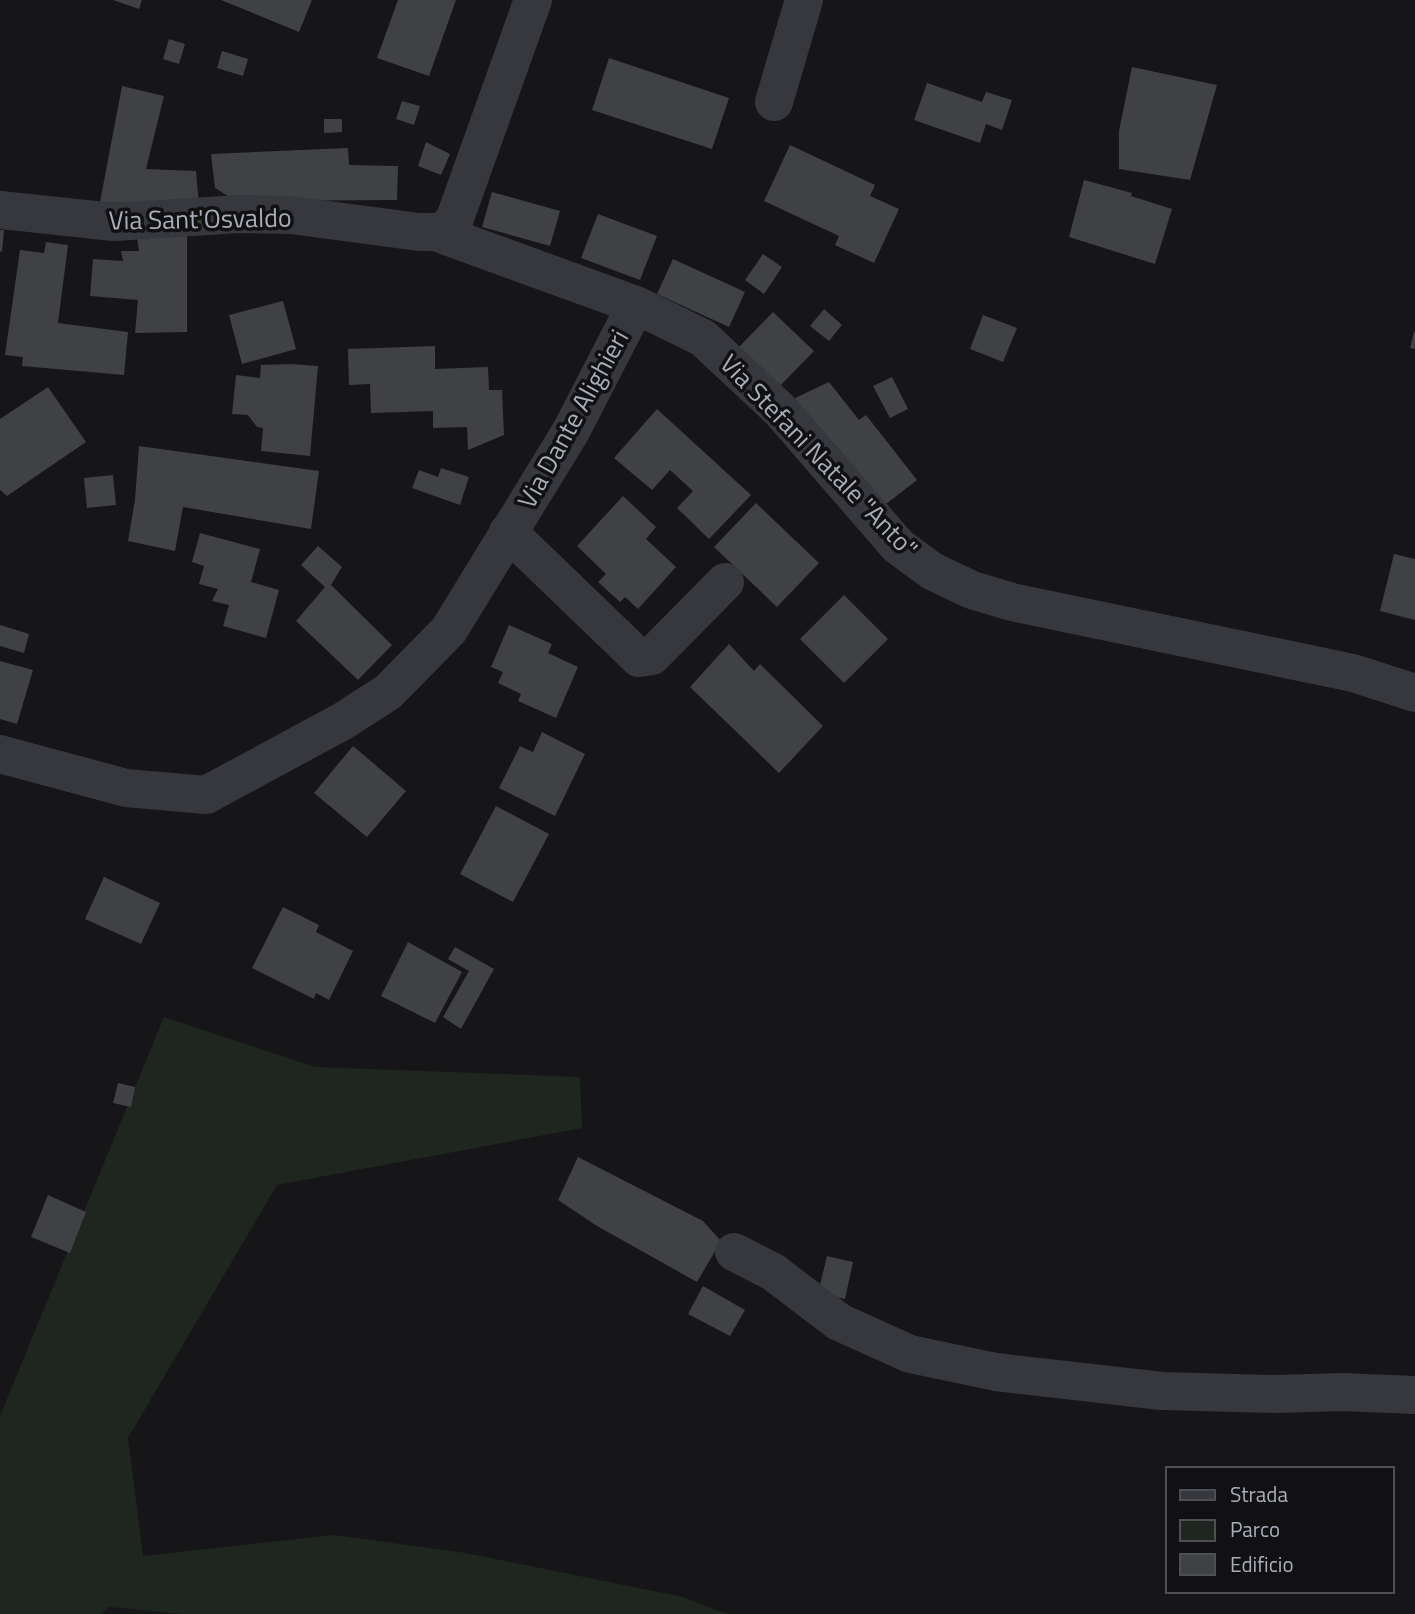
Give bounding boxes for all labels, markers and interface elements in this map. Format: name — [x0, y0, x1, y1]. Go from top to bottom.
street label: Via Sant'Osvaldo — [108, 197, 292, 240]
street label: Via Dante Alighieri — [507, 322, 638, 515]
street label: Via Stefani Natale "Anto" — [711, 345, 927, 566]
legend — [1166, 1467, 1394, 1593]
text: Strada — [1230, 1478, 1288, 1510]
text: Parco — [1230, 1513, 1280, 1545]
text: Edificio — [1230, 1548, 1294, 1580]

